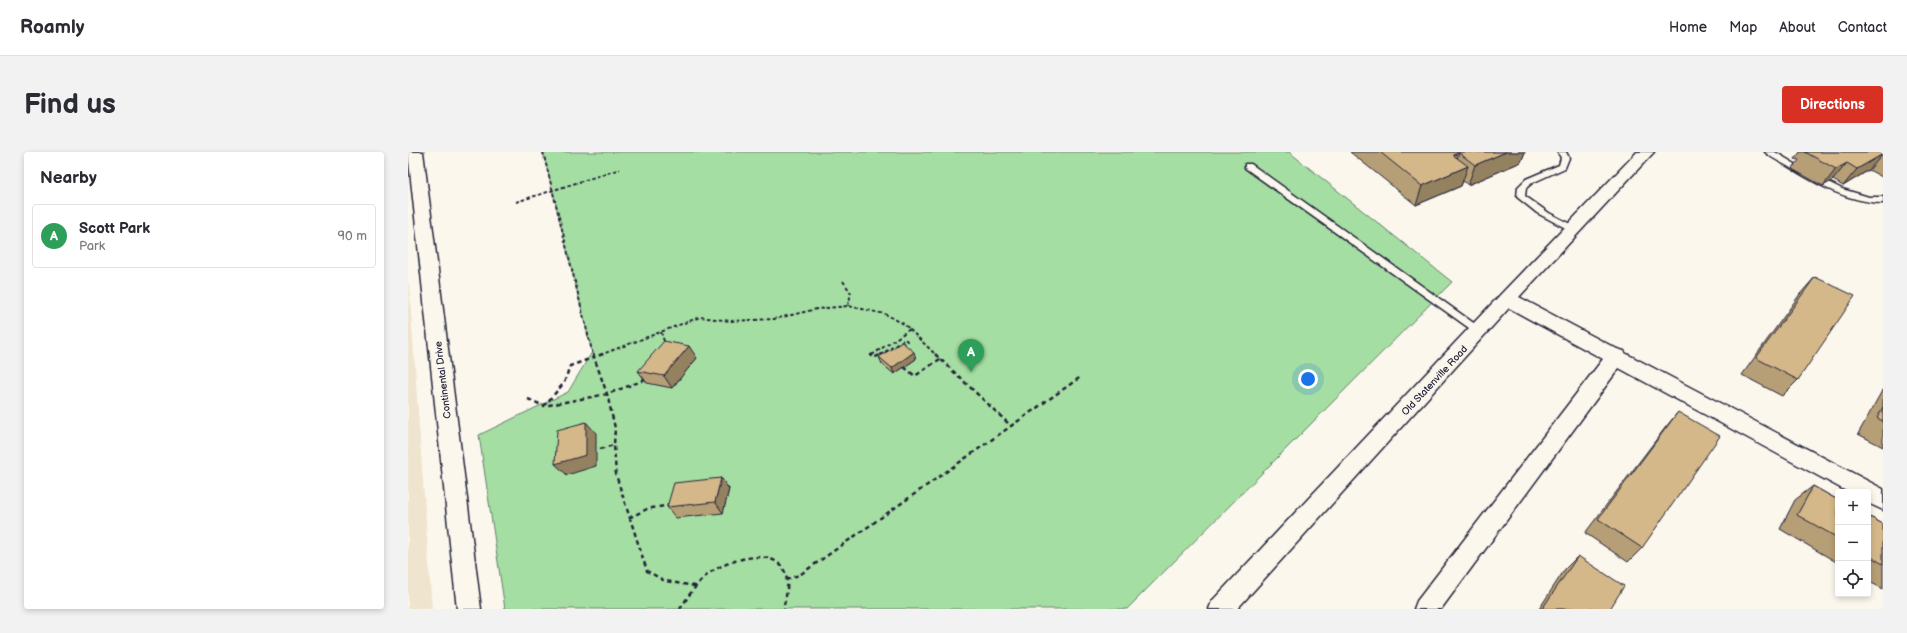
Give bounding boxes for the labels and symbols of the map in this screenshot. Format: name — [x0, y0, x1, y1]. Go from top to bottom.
pin: A — [958, 339, 984, 372]
street label: Continental Drive — [432, 340, 454, 419]
street label: Old Statenville Road — [1399, 343, 1470, 418]
your location — [1298, 369, 1318, 389]

